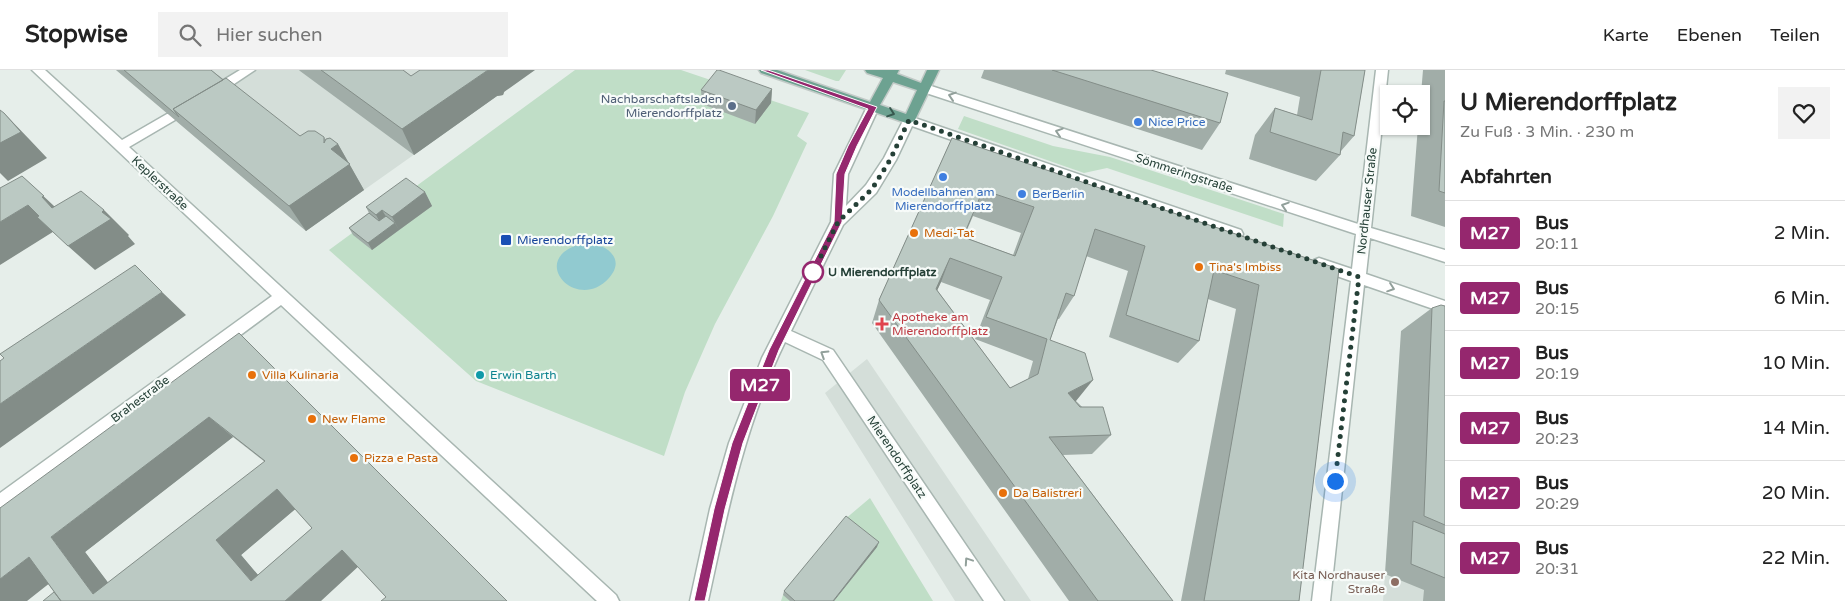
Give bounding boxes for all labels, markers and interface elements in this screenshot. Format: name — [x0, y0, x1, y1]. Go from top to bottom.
search box — [158, 12, 508, 57]
text: Stopwise — [25, 20, 128, 49]
icon: search — [176, 21, 204, 49]
text: Hier suchen — [216, 24, 323, 46]
text: Karte — [1603, 24, 1649, 46]
text: Ebenen — [1677, 24, 1742, 46]
text: Teilen — [1770, 24, 1820, 46]
map controls — [1380, 85, 1430, 135]
button: locate — [1380, 85, 1430, 135]
button: heart — [1778, 87, 1830, 139]
text: U Mierendorffplatz — [1460, 88, 1677, 117]
place label: Nachbarschaftsladen Mierendorffplatz — [601, 92, 722, 120]
one-way arrow — [948, 92, 957, 102]
marker: Nachbarschaftsladen Mierendorffplatz — [726, 100, 738, 112]
one-way arrow — [886, 108, 895, 118]
place label: Nice Price — [1148, 115, 1206, 129]
marker: Nice Price — [1132, 116, 1144, 128]
text: Zu Fuß · 3 Min. · 230 m — [1460, 122, 1634, 142]
one-way arrow — [1055, 128, 1063, 138]
street label: Nordhauser Straße — [1354, 147, 1380, 255]
street label: Sömmeringstraße — [1133, 151, 1235, 195]
street label: Keplerstraße — [129, 153, 191, 213]
text: Abfahrten — [1460, 166, 1552, 188]
marker: Modellbahnen am Mierendorffplatz — [937, 171, 949, 183]
place label: Modellbahnen am Mierendorffplatz — [892, 185, 994, 213]
place label: BerBerlin — [1032, 187, 1085, 201]
marker: BerBerlin — [1016, 188, 1028, 200]
one-way arrow — [1282, 202, 1290, 212]
text: Bus — [1535, 212, 1569, 234]
text: M27 — [1470, 222, 1510, 244]
text: 2 Min. — [1774, 222, 1830, 244]
place label: Medi-Tat — [924, 226, 975, 240]
marker: Medi-Tat — [908, 227, 920, 239]
marker: Mierendorffplatz — [499, 233, 513, 247]
place label: Mierendorffplatz — [517, 233, 613, 247]
text: 20:11 — [1535, 234, 1579, 254]
place label: Tina's Imbiss — [1209, 260, 1281, 274]
marker: U Mierendorffplatz — [802, 261, 824, 283]
marker: Tina's Imbiss — [1193, 261, 1205, 273]
place label: U Mierendorffplatz — [828, 265, 936, 280]
text: Bus — [1535, 277, 1569, 299]
one-way arrow — [1386, 283, 1395, 293]
text: M27 — [1470, 287, 1510, 309]
text: 6 Min. — [1774, 287, 1830, 309]
text: 20:15 — [1535, 299, 1579, 319]
place label: Apotheke am Mierendorffplatz — [892, 310, 988, 338]
marker: Apotheke am Mierendorffplatz — [876, 318, 888, 330]
text: Bus — [1535, 342, 1569, 364]
one-way arrow — [820, 351, 829, 361]
text: M27 — [1470, 352, 1510, 374]
text: 10 Min. — [1762, 352, 1830, 374]
text: 20:19 — [1535, 364, 1579, 384]
place label: Villa Kulinaria — [262, 368, 339, 382]
place label: Erwin Barth — [490, 368, 557, 382]
marker: Villa Kulinaria — [246, 369, 258, 381]
marker: Erwin Barth — [474, 369, 486, 381]
line badge: M27 — [731, 369, 789, 401]
street label: Brahestraße — [108, 372, 172, 425]
text: M27 — [740, 374, 780, 396]
text: Bus — [1535, 407, 1569, 429]
place label: New Flame — [322, 412, 386, 426]
marker: New Flame — [306, 413, 318, 425]
street label: Mierendorffplatz — [864, 413, 930, 501]
text: M27 — [1470, 417, 1510, 439]
text: 14 Min. — [1762, 417, 1830, 439]
text: 20:23 — [1535, 429, 1579, 449]
place label: Pizza e Pasta — [364, 451, 438, 465]
marker: Pizza e Pasta — [348, 452, 360, 464]
your location — [1323, 469, 1348, 494]
text: Bus — [1535, 472, 1569, 494]
text: M27 — [1470, 482, 1510, 504]
text: 20 Min. — [1762, 482, 1830, 504]
place label: Da Balistreri — [1013, 486, 1082, 500]
marker: Da Balistreri — [997, 487, 1009, 499]
text: 20:29 — [1535, 494, 1579, 514]
text: Bus — [1535, 537, 1569, 559]
text: M27 — [1470, 547, 1510, 569]
text: 22 Min. — [1762, 547, 1830, 569]
one-way arrow — [965, 557, 974, 566]
text: 20:31 — [1535, 559, 1579, 579]
place label: Kita Nordhauser Straße — [1292, 568, 1385, 596]
marker: Kita Nordhauser Straße — [1389, 576, 1401, 588]

